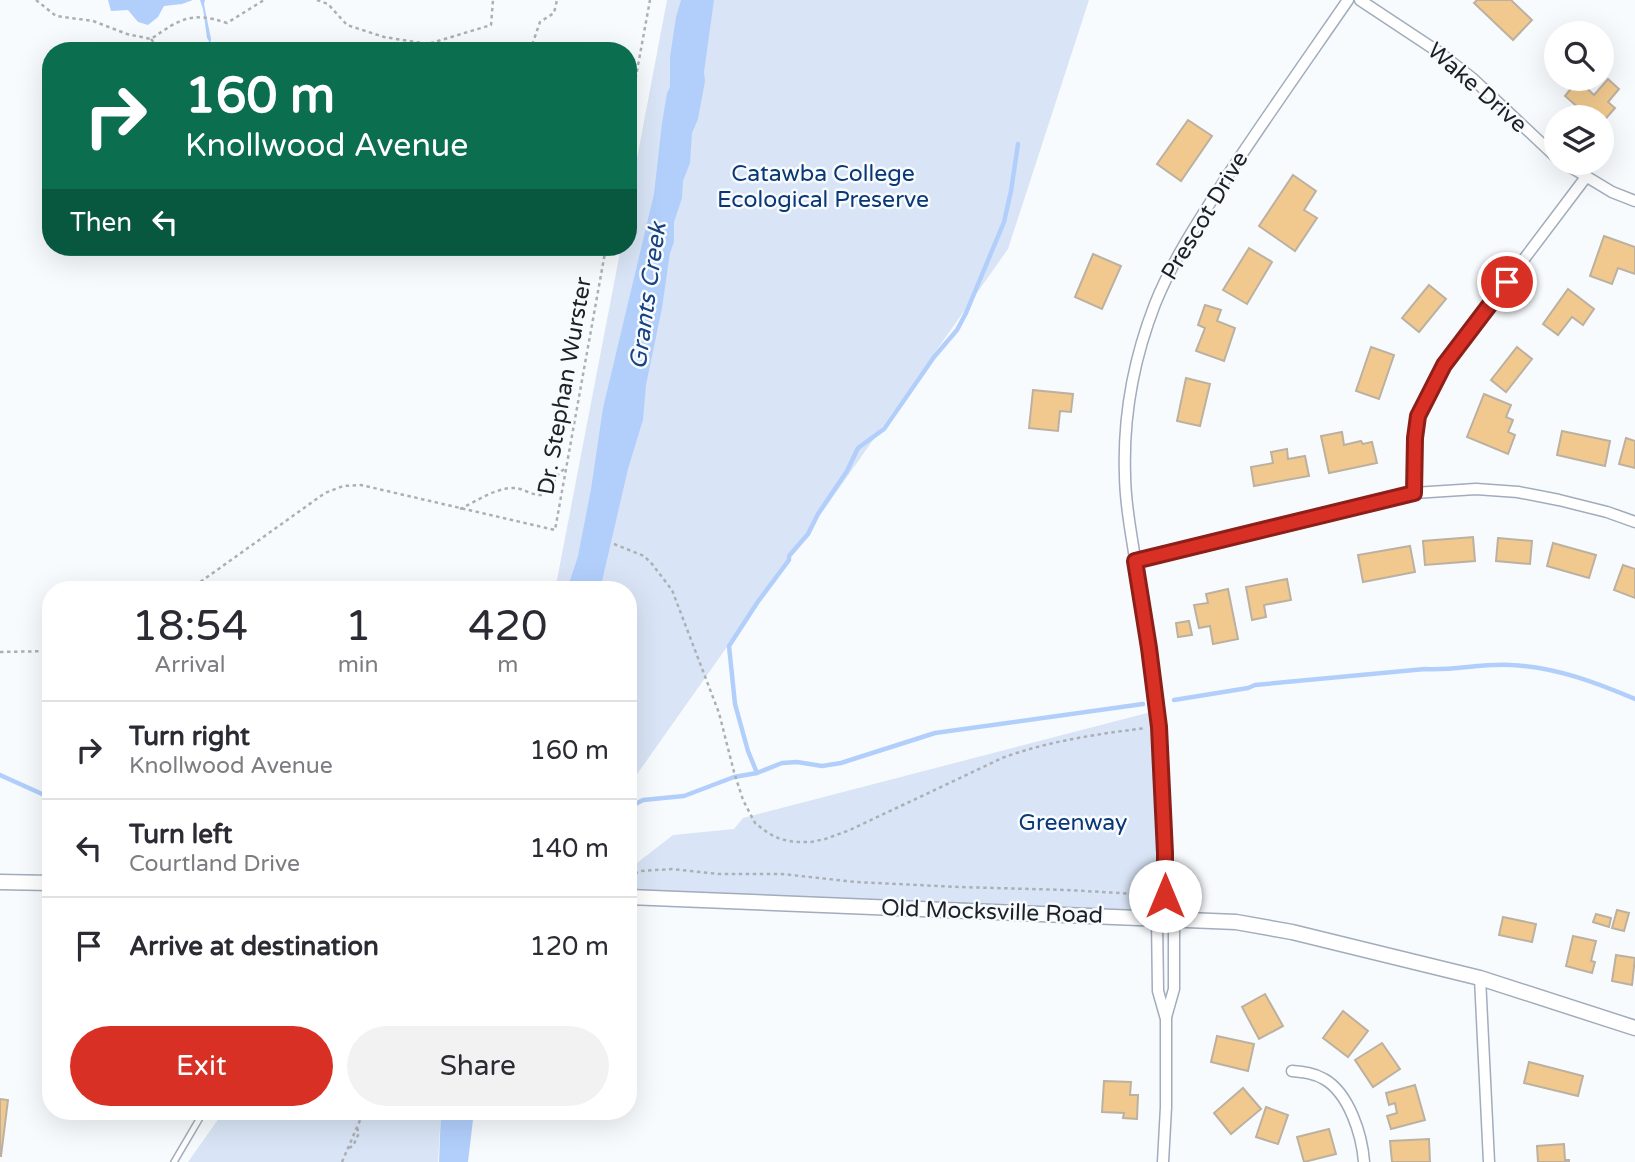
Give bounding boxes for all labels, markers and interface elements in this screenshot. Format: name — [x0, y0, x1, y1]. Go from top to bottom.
map controls — [1544, 21, 1614, 175]
button: search — [1544, 21, 1614, 91]
street label: Wake Drive — [1421, 37, 1533, 139]
text: 160 m — [185, 67, 335, 126]
icon: right — [70, 70, 161, 161]
button: layers — [1544, 105, 1614, 175]
text: Knollwood Avenue — [185, 127, 468, 165]
street label: Prescot Drive — [1156, 147, 1254, 285]
park label: Catawba College Ecological Preserve — [717, 160, 929, 214]
icon: left — [146, 203, 184, 241]
text: Then — [70, 207, 132, 238]
water label: Grants Creek — [623, 219, 673, 371]
pin — [1477, 252, 1537, 312]
icon: arrive — [1488, 263, 1526, 301]
street label: Dr. Stephan Wurster — [532, 275, 598, 497]
text: 18:54 — [132, 601, 248, 652]
text: 1 — [345, 601, 371, 652]
text: 420 — [468, 601, 547, 652]
text: Arrival — [154, 651, 225, 679]
text: min — [338, 651, 379, 679]
text: m — [497, 651, 518, 679]
text: Turn right — [129, 721, 250, 752]
icon: right — [70, 731, 108, 769]
text: 160 m — [529, 735, 609, 766]
text: Knollwood Avenue — [129, 752, 333, 780]
park label: Greenway — [1019, 809, 1127, 837]
text: Turn left — [129, 819, 232, 850]
icon: left — [70, 829, 108, 867]
text: 140 m — [529, 833, 609, 864]
text: Courtland Drive — [129, 850, 300, 878]
position arrow — [1128, 859, 1202, 933]
street label: Old Mocksville Road — [880, 894, 1104, 930]
icon: arrive — [70, 927, 108, 965]
text: Arrive at destination — [129, 931, 379, 962]
text: 120 m — [529, 931, 609, 962]
button: Exit — [70, 1026, 333, 1106]
button: Share — [347, 1026, 609, 1106]

